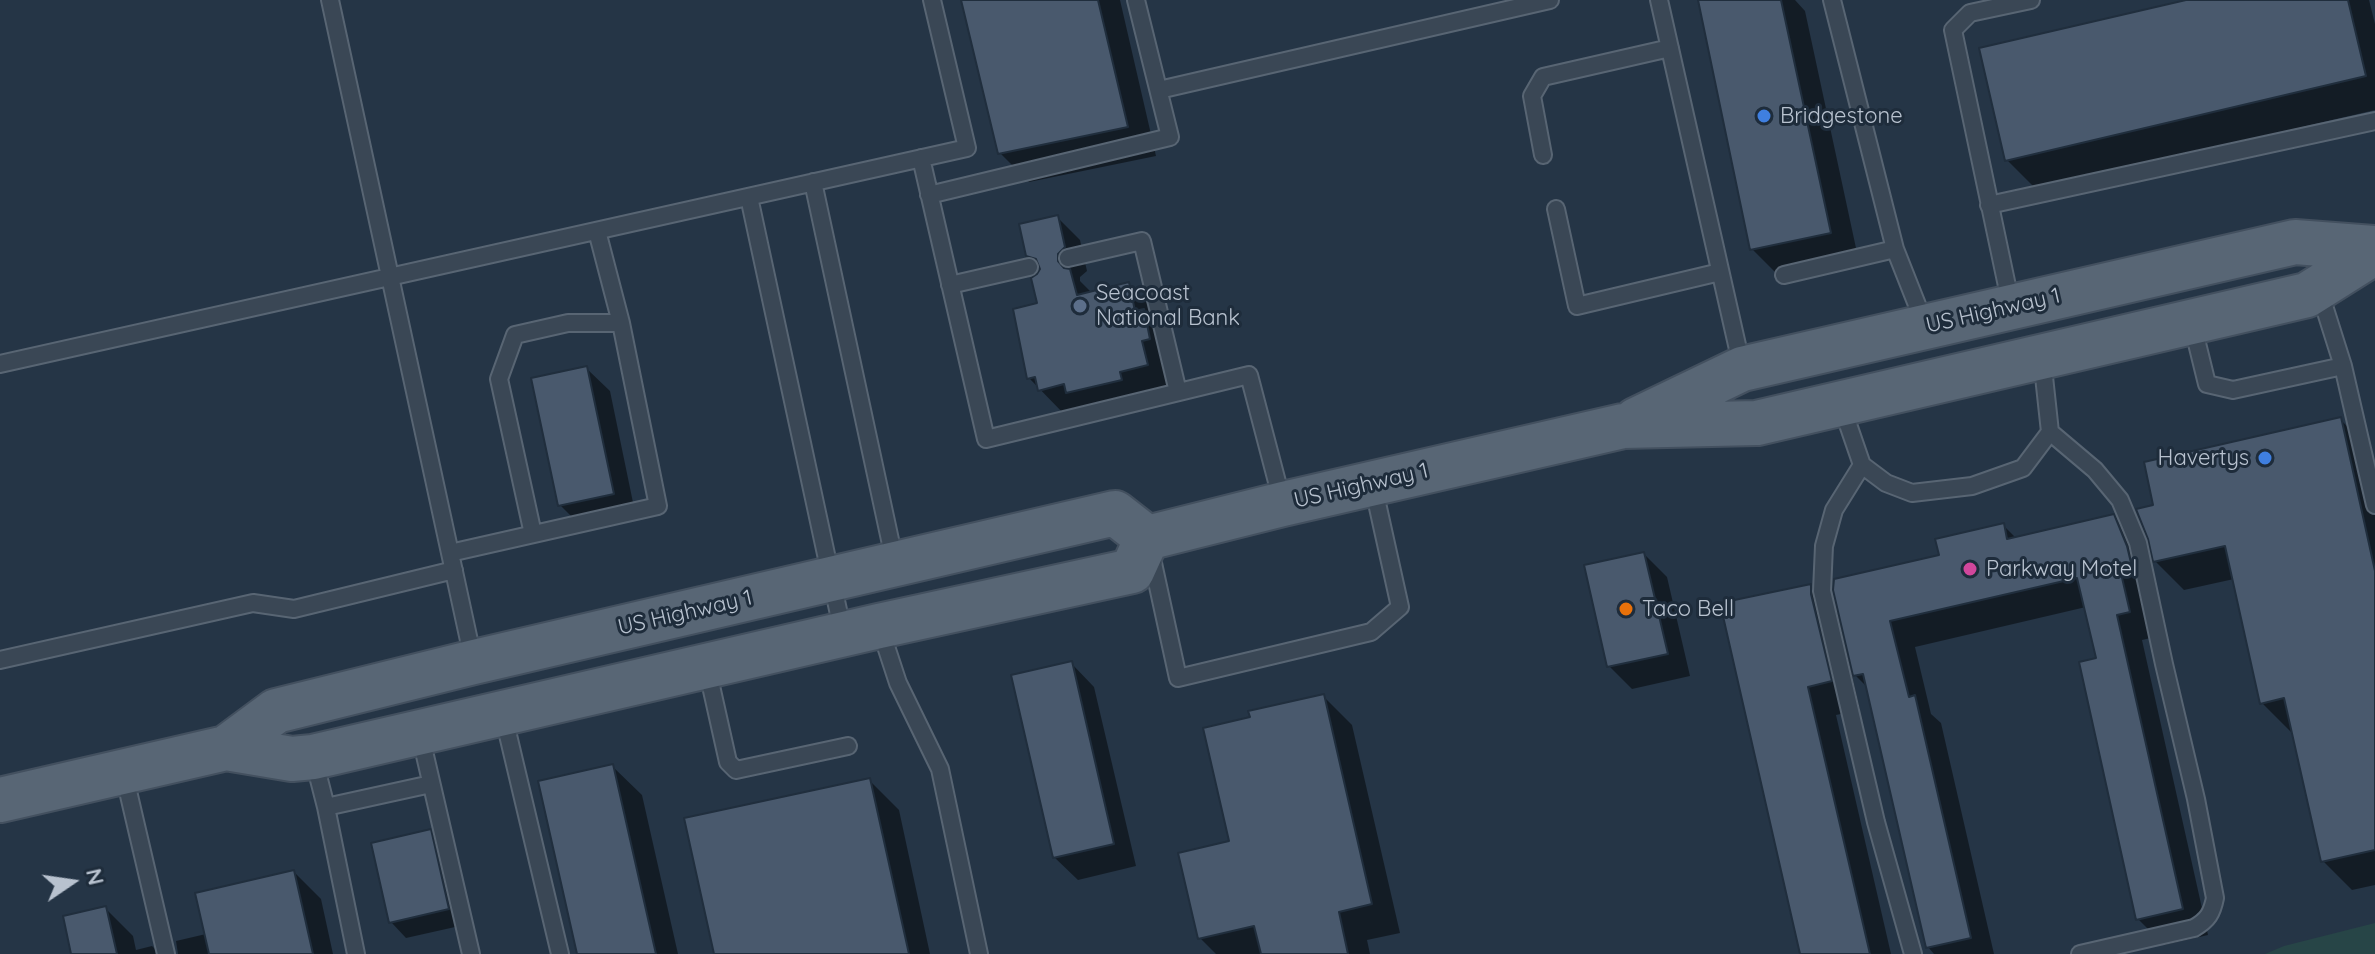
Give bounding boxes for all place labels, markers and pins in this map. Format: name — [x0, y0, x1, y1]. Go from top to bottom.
place label: Bridgestone — [1780, 103, 1903, 129]
marker: Bridgestone — [1755, 107, 1773, 125]
place label: Seacoast National Bank — [1096, 280, 1240, 332]
marker: Seacoast National Bank — [1071, 297, 1089, 315]
place label: Havertys — [2158, 445, 2249, 471]
marker: Havertys — [2256, 449, 2274, 467]
place label: Parkway Motel — [1986, 556, 2137, 582]
marker: Parkway Motel — [1961, 560, 1979, 578]
place label: Taco Bell — [1642, 596, 1734, 622]
marker: Taco Bell — [1617, 600, 1635, 618]

